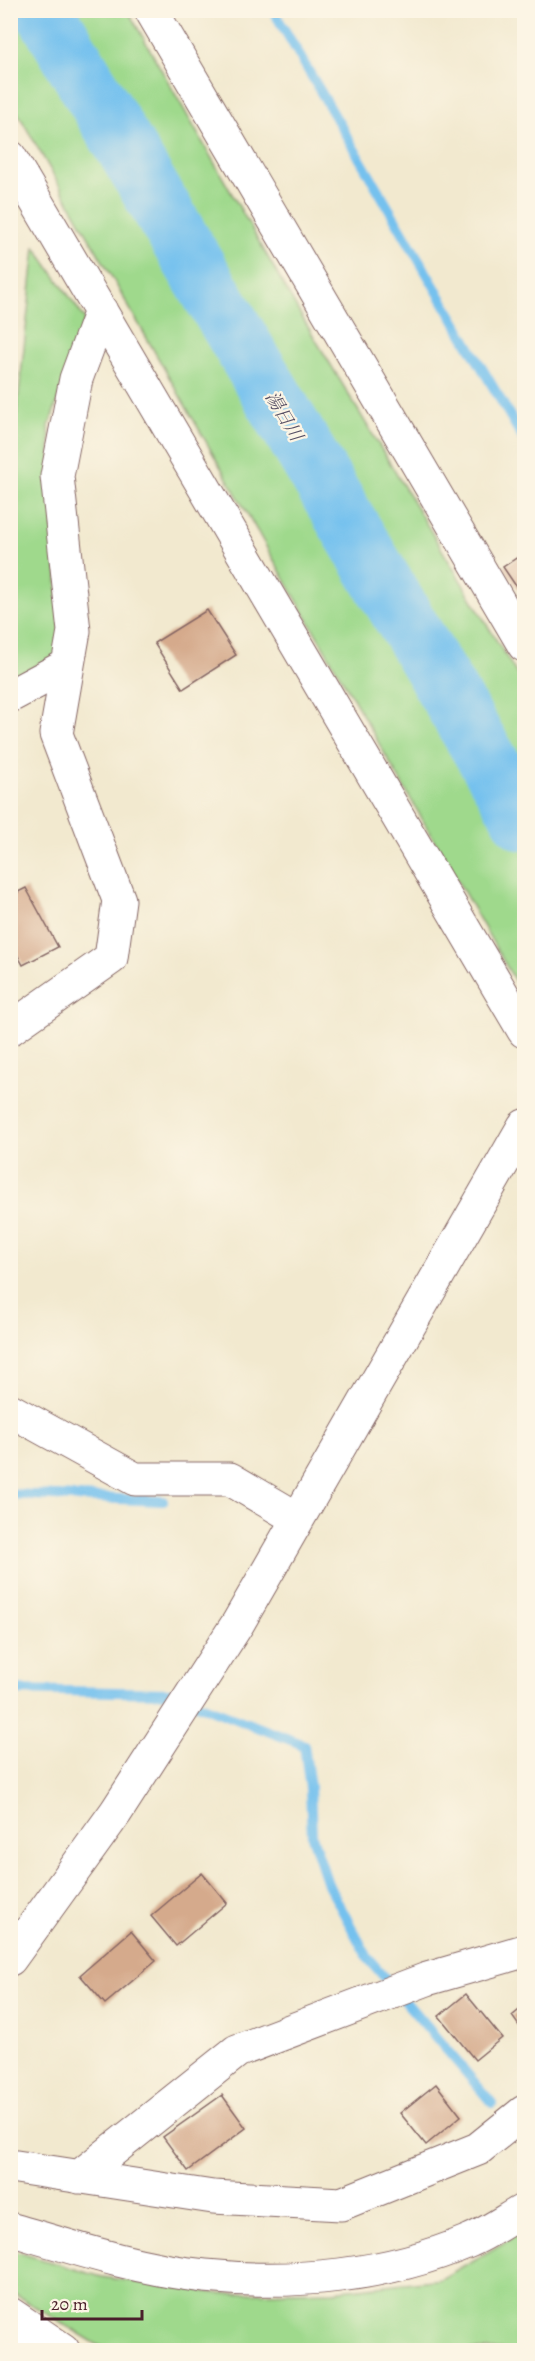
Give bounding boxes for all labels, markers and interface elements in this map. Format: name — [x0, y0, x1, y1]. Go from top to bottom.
water label: 湯日川 — [260, 387, 309, 447]
scale bar — [42, 2283, 142, 2321]
text: 20 m — [51, 2292, 88, 2316]

